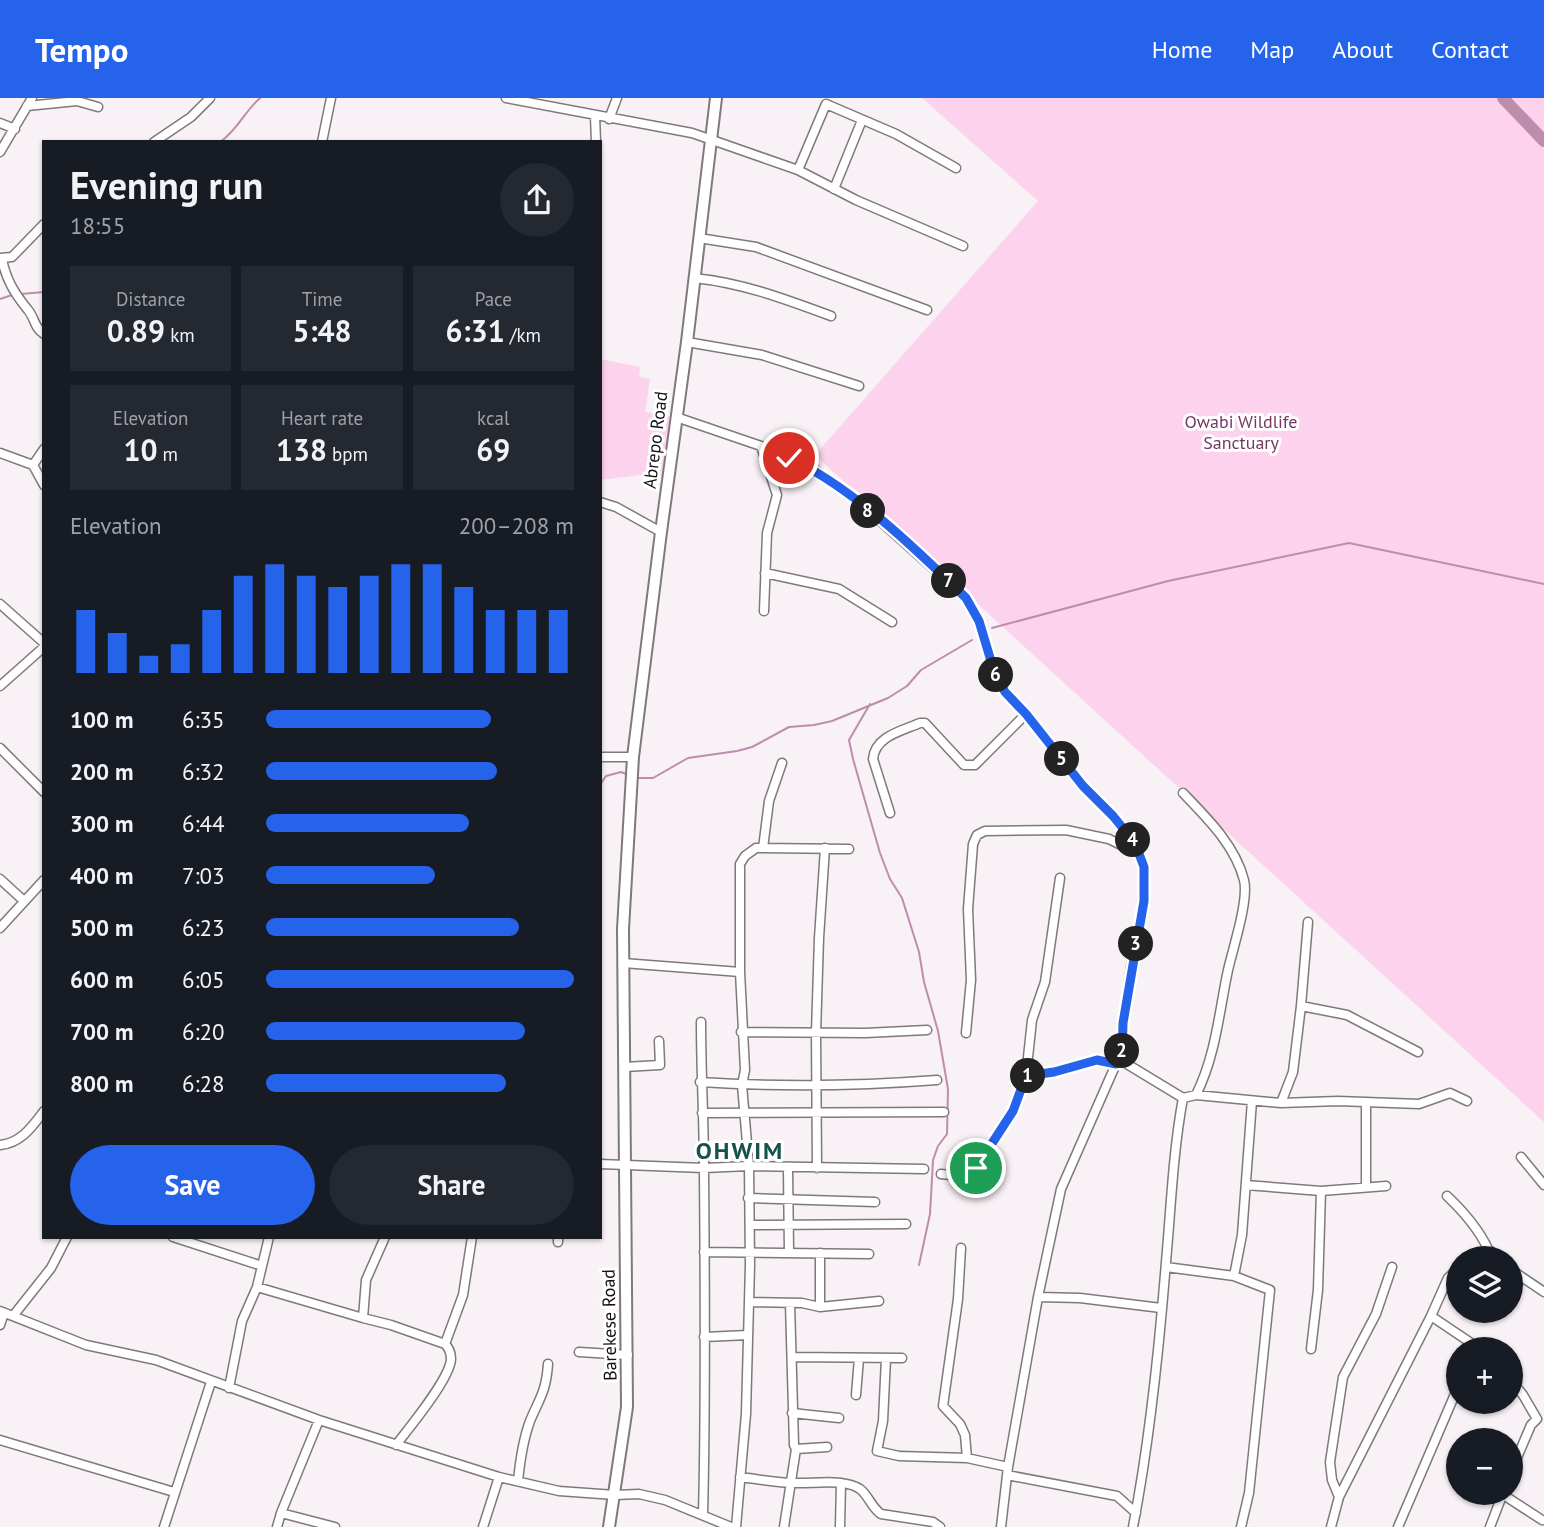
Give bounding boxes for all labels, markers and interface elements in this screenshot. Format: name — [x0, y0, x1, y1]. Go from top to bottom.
text: Tempo — [35, 28, 128, 71]
text: Home — [1152, 34, 1212, 65]
text: Map — [1250, 34, 1294, 65]
text: About — [1332, 34, 1393, 65]
text: Contact — [1431, 34, 1509, 65]
text: Evening run — [70, 160, 263, 209]
button: share — [500, 163, 574, 237]
text: 18:55 — [70, 211, 125, 240]
text: Distance — [116, 287, 185, 311]
text: Time — [302, 287, 342, 311]
text: Pace — [475, 287, 512, 311]
text: 0.89 — [107, 311, 165, 350]
text: 5:48 — [292, 311, 352, 350]
text: 6:31 — [446, 311, 505, 350]
text: km — [165, 323, 195, 347]
text: /km — [505, 323, 541, 347]
street label: Abrepo Road — [638, 390, 672, 490]
text: Elevation — [113, 406, 189, 430]
text: Heart rate — [281, 406, 363, 430]
text: kcal — [477, 406, 510, 430]
park label: Owabi Wildlife Sanctuary — [1185, 410, 1297, 454]
pin — [759, 428, 819, 488]
text: 10 — [123, 430, 157, 469]
text: 138 — [276, 430, 327, 469]
text: 69 — [476, 430, 510, 469]
icon: check — [770, 439, 808, 477]
text: m — [157, 442, 178, 466]
text: bpm — [327, 442, 368, 466]
pin: 8 — [850, 494, 886, 528]
text: 8 — [862, 498, 873, 522]
text: Elevation — [70, 511, 162, 540]
text: 200–208 m — [459, 511, 574, 540]
pin: 7 — [932, 564, 967, 598]
text: 7 — [943, 568, 954, 592]
pin: 6 — [978, 658, 1014, 692]
text: 6 — [990, 662, 1001, 686]
text: 100 m — [70, 705, 133, 734]
text: 6:35 — [182, 705, 225, 734]
pin: 5 — [1044, 742, 1080, 776]
text: 5 — [1056, 746, 1067, 770]
text: 200 m — [70, 757, 133, 786]
text: 6:32 — [182, 757, 225, 786]
text: 300 m — [70, 809, 133, 838]
text: 6:44 — [182, 809, 225, 838]
pin: 4 — [1116, 822, 1150, 858]
text: 4 — [1127, 827, 1138, 851]
text: 400 m — [70, 861, 133, 890]
text: 7:03 — [182, 861, 225, 890]
text: 500 m — [70, 913, 133, 942]
text: 6:23 — [182, 913, 225, 942]
pin: 3 — [1118, 926, 1154, 962]
text: 3 — [1130, 931, 1141, 955]
text: 600 m — [70, 965, 133, 994]
text: 6:05 — [182, 965, 225, 994]
text: 700 m — [70, 1017, 133, 1046]
text: 6:20 — [182, 1017, 225, 1046]
pin: 2 — [1104, 1034, 1140, 1068]
text: 2 — [1116, 1038, 1127, 1062]
pin: 1 — [1010, 1058, 1046, 1094]
text: 1 — [1022, 1063, 1033, 1087]
text: 800 m — [70, 1069, 133, 1098]
text: 6:28 — [182, 1069, 225, 1098]
district label: OHWIM — [696, 1135, 784, 1166]
pin — [946, 1138, 1006, 1198]
button: Save — [70, 1145, 315, 1225]
button: Share — [329, 1145, 574, 1225]
icon: arrive — [957, 1149, 995, 1187]
map controls — [1446, 1246, 1523, 1505]
button: layers — [1446, 1246, 1523, 1323]
street label: Barekese Road — [597, 1269, 621, 1381]
button: + — [1446, 1337, 1523, 1414]
button: − — [1446, 1428, 1523, 1505]

